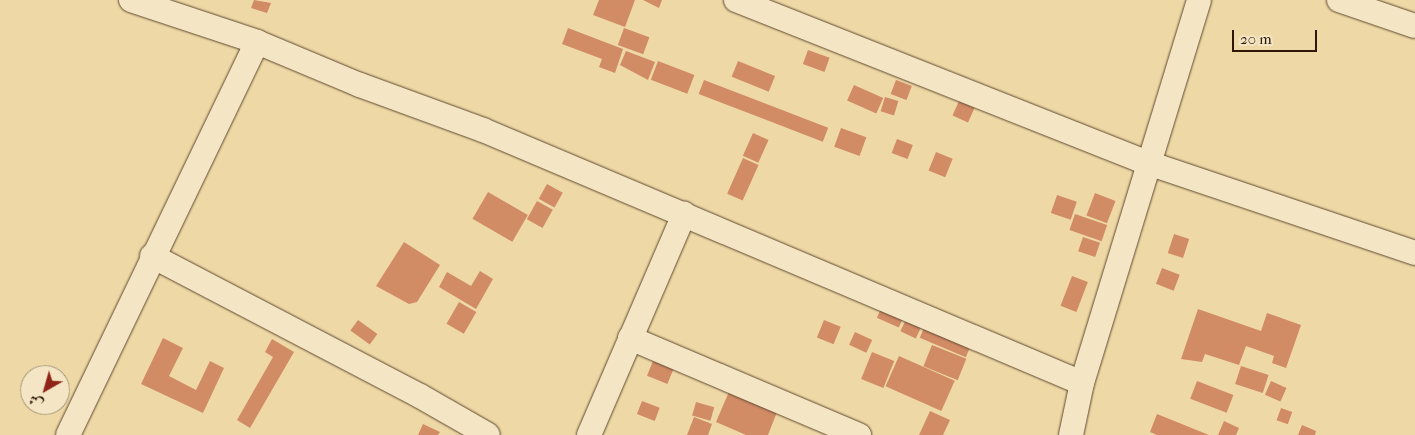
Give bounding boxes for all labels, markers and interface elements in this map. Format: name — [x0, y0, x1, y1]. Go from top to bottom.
scale bar — [1235, 20, 1320, 52]
text: 20 m — [1240, 30, 1272, 48]
north arrow — [20, 365, 70, 415]
text: ش — [25, 390, 47, 412]

